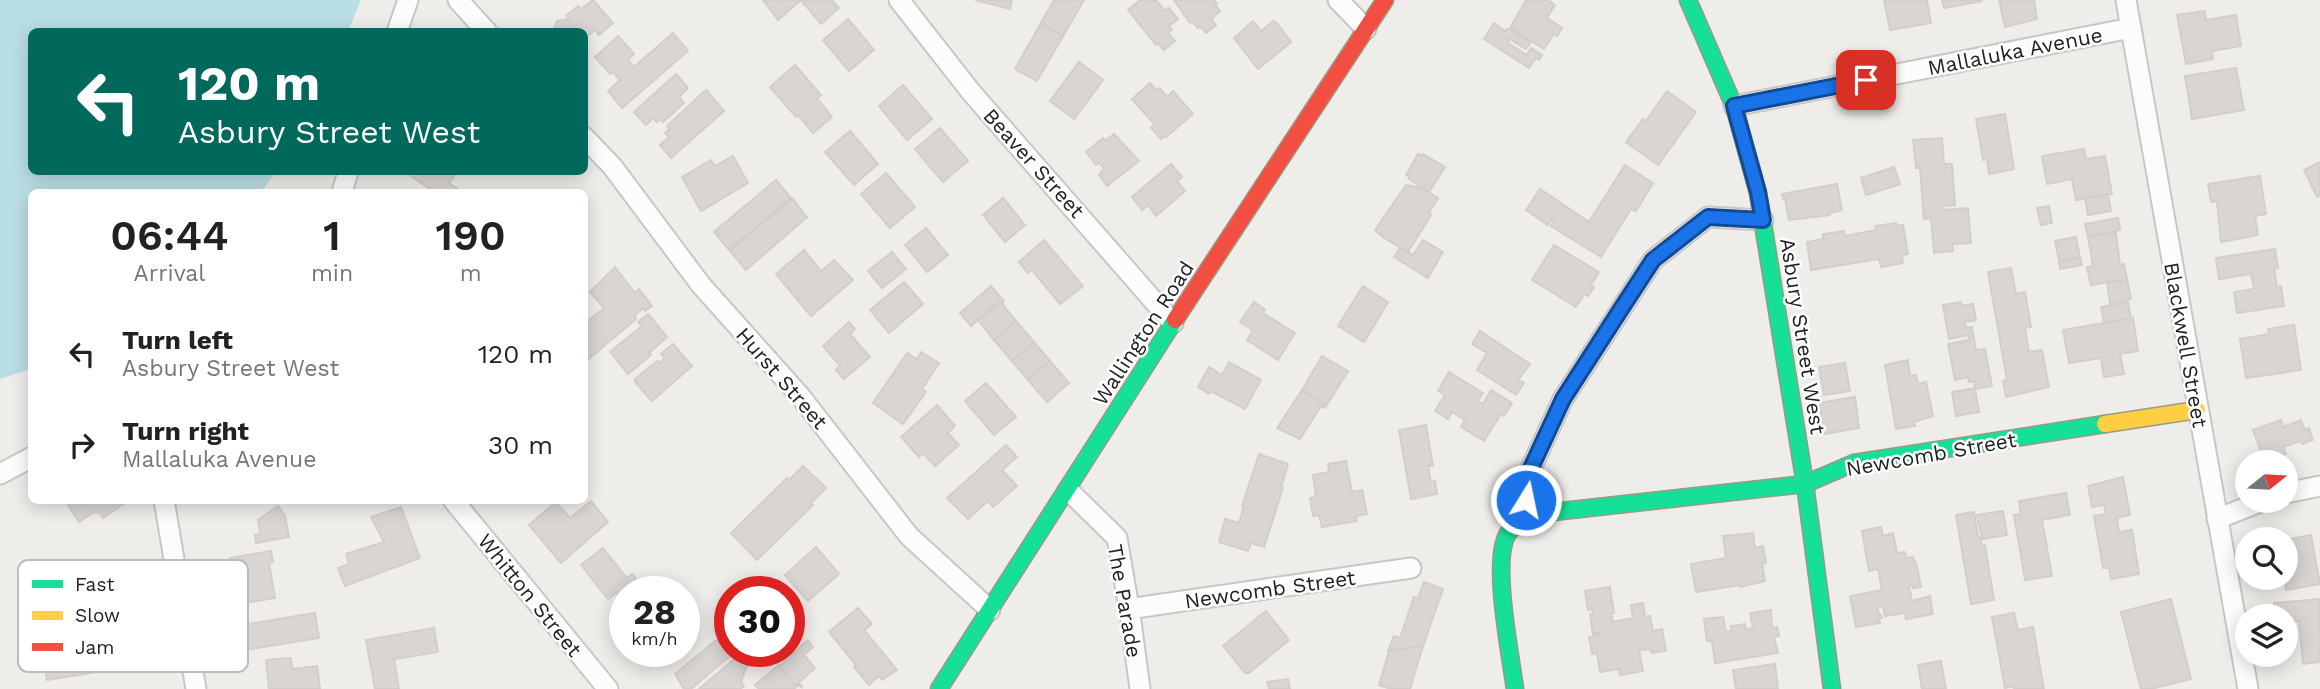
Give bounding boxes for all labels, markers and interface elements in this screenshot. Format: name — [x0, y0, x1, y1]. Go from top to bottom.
street label: Mallaluka Avenue — [1925, 22, 2105, 80]
pin — [1836, 50, 1896, 110]
text: 120 m — [178, 54, 320, 112]
icon: left — [63, 56, 154, 147]
icon: arrive — [1847, 61, 1885, 99]
street label: Beaver Street — [978, 103, 1090, 223]
text: Asbury Street West — [178, 113, 480, 151]
text: 06:44 — [110, 211, 229, 260]
text: 1 — [323, 211, 341, 260]
text: 190 — [436, 211, 506, 260]
street label: Asbury Street West — [1775, 236, 1831, 436]
street label: Wallington Road — [1087, 256, 1199, 410]
text: Arrival — [134, 260, 205, 287]
text: min — [311, 260, 353, 287]
text: m — [460, 260, 482, 287]
street label: Blackwell Street — [2159, 260, 2213, 430]
street label: Hurst Street — [731, 322, 833, 434]
text: Turn left — [122, 325, 233, 355]
icon: left — [63, 335, 101, 373]
text: 120 m — [478, 339, 553, 369]
text: Asbury Street West — [122, 355, 339, 382]
text: Turn right — [122, 416, 249, 446]
icon: right — [63, 426, 101, 464]
street label: Newcomb Street — [1844, 427, 2018, 481]
text: 30 m — [488, 430, 553, 460]
text: Mallaluka Avenue — [122, 446, 316, 473]
north arrow — [2235, 450, 2298, 513]
map controls — [2235, 450, 2298, 667]
position arrow — [1489, 463, 1563, 537]
button: search — [2235, 527, 2298, 590]
street label: Whitton Street — [473, 528, 587, 662]
street label: The Parade — [1103, 542, 1147, 660]
legend — [18, 560, 248, 672]
street label: Newcomb Street — [1183, 565, 1357, 613]
text: Fast — [75, 573, 114, 596]
speed limit sign: 30 — [714, 576, 805, 667]
text: 28 — [633, 591, 676, 633]
text: Slow — [75, 604, 120, 627]
button: layers — [2235, 604, 2298, 667]
text: km/h — [631, 628, 678, 649]
text: Jam — [75, 636, 114, 659]

